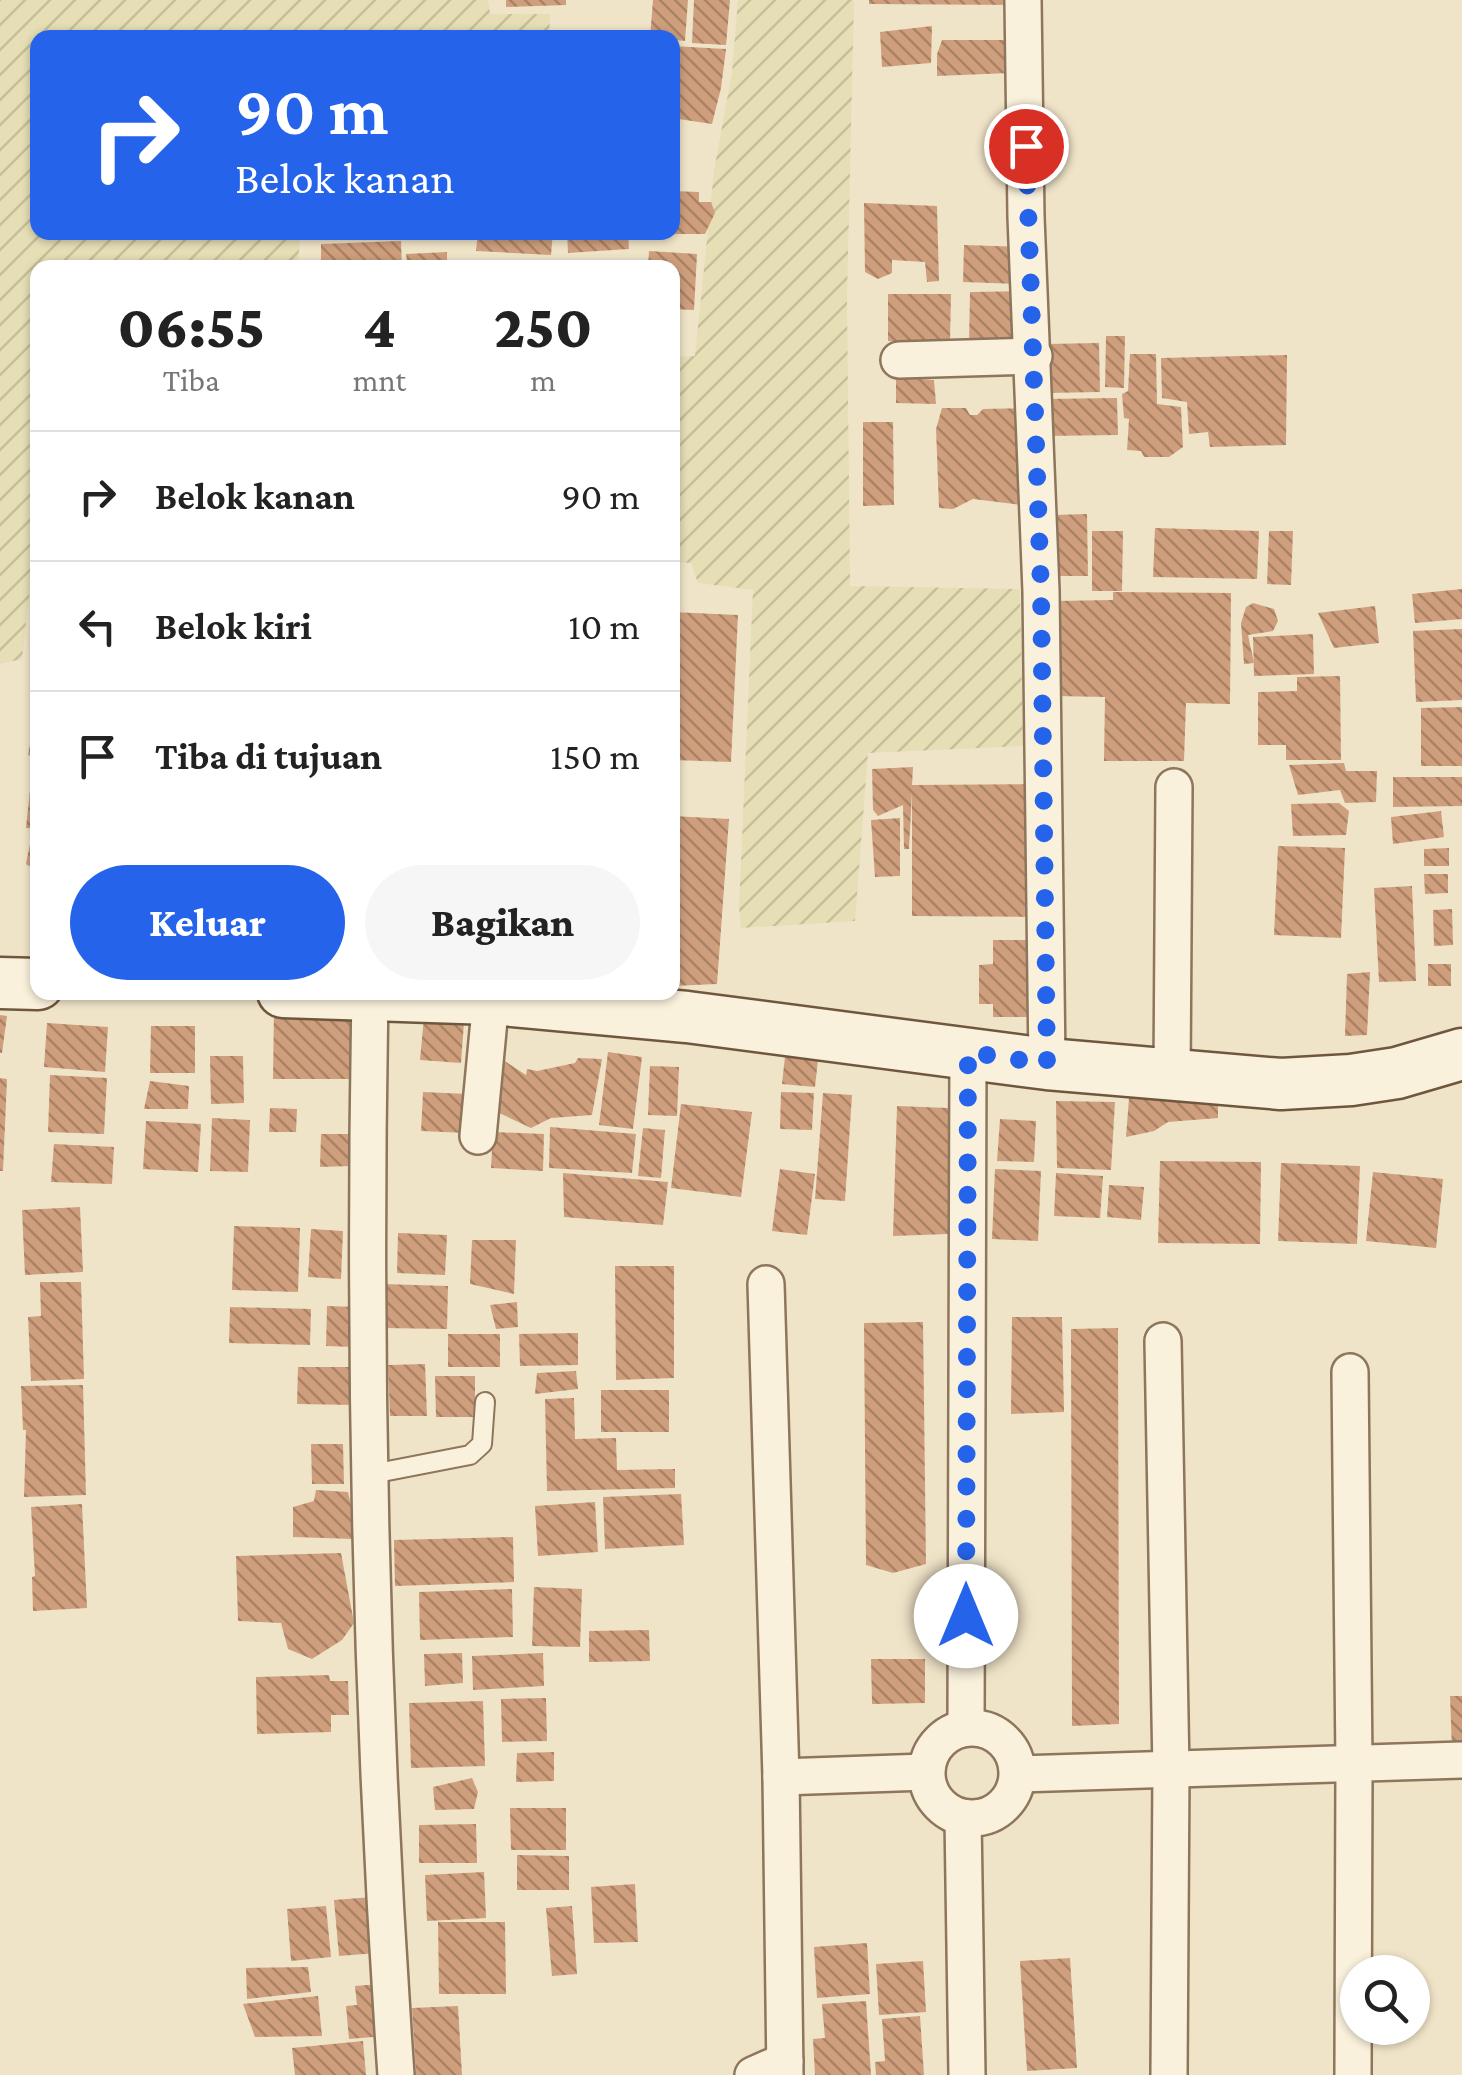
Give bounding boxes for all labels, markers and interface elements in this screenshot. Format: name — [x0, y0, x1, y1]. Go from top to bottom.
icon: right — [70, 70, 200, 200]
text: 90 m — [235, 71, 388, 149]
pin — [984, 104, 1069, 189]
icon: arrive — [999, 119, 1054, 174]
text: Belok kanan — [235, 153, 455, 203]
text: 06:55 — [117, 293, 265, 360]
text: 4 — [363, 293, 396, 360]
text: 250 — [494, 293, 593, 360]
text: Tiba — [163, 362, 220, 398]
text: mnt — [353, 362, 406, 398]
text: m — [530, 362, 556, 398]
icon: right — [70, 469, 125, 524]
text: Belok kanan — [155, 475, 355, 517]
text: 90 m — [562, 475, 640, 517]
icon: left — [70, 599, 125, 654]
text: Belok kiri — [155, 605, 312, 647]
text: 10 m — [568, 605, 640, 647]
icon: arrive — [70, 729, 125, 784]
text: Tiba di tujuan — [155, 735, 382, 777]
text: 150 m — [550, 735, 640, 777]
button: Keluar — [70, 865, 345, 980]
button: Bagikan — [365, 865, 640, 980]
position arrow — [914, 1564, 1018, 1668]
map controls — [1340, 1955, 1430, 2045]
button: search — [1340, 1955, 1430, 2045]

